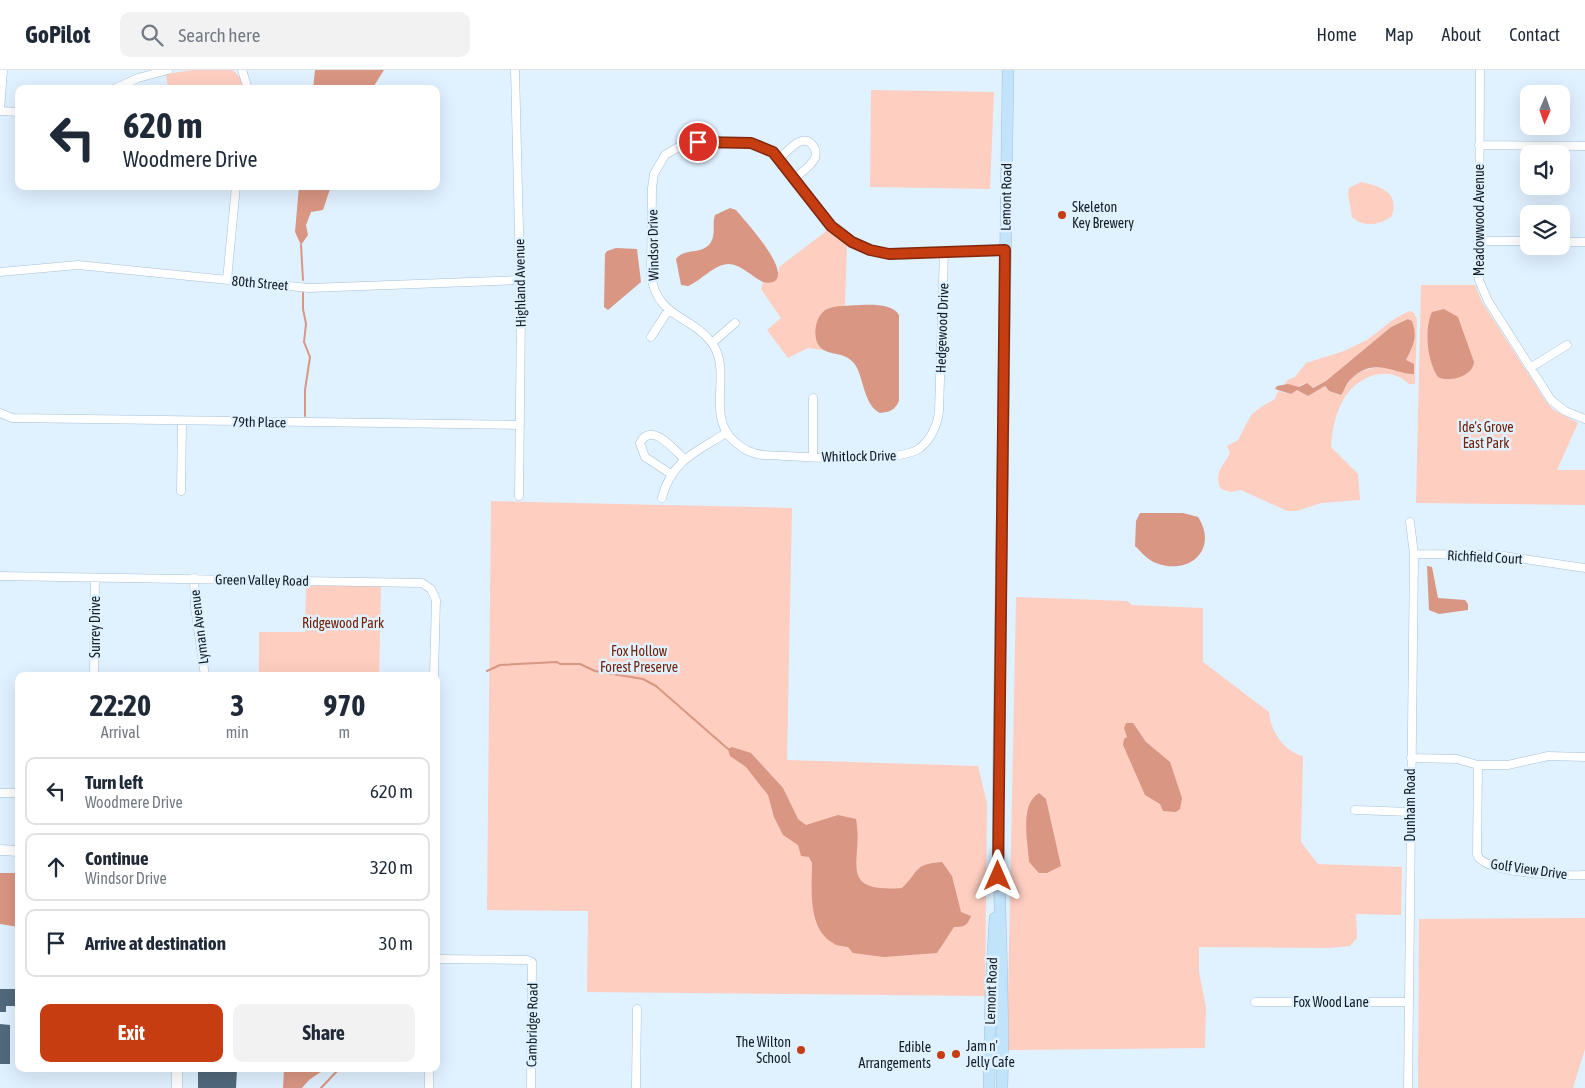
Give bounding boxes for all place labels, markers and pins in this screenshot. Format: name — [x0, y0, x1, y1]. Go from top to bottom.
pin — [677, 121, 719, 163]
place label: Skeleton Key Brewery — [1072, 199, 1134, 231]
marker: Skeleton Key Brewery — [1056, 209, 1068, 221]
place label: The Wilton School — [736, 1034, 791, 1066]
place label: Jam n' Jelly Cafe — [966, 1038, 1015, 1070]
place label: Edible Arrangements — [859, 1039, 931, 1071]
marker: The Wilton School — [795, 1044, 807, 1056]
marker: Jam n' Jelly Cafe — [950, 1048, 962, 1060]
marker: Edible Arrangements — [935, 1049, 947, 1061]

